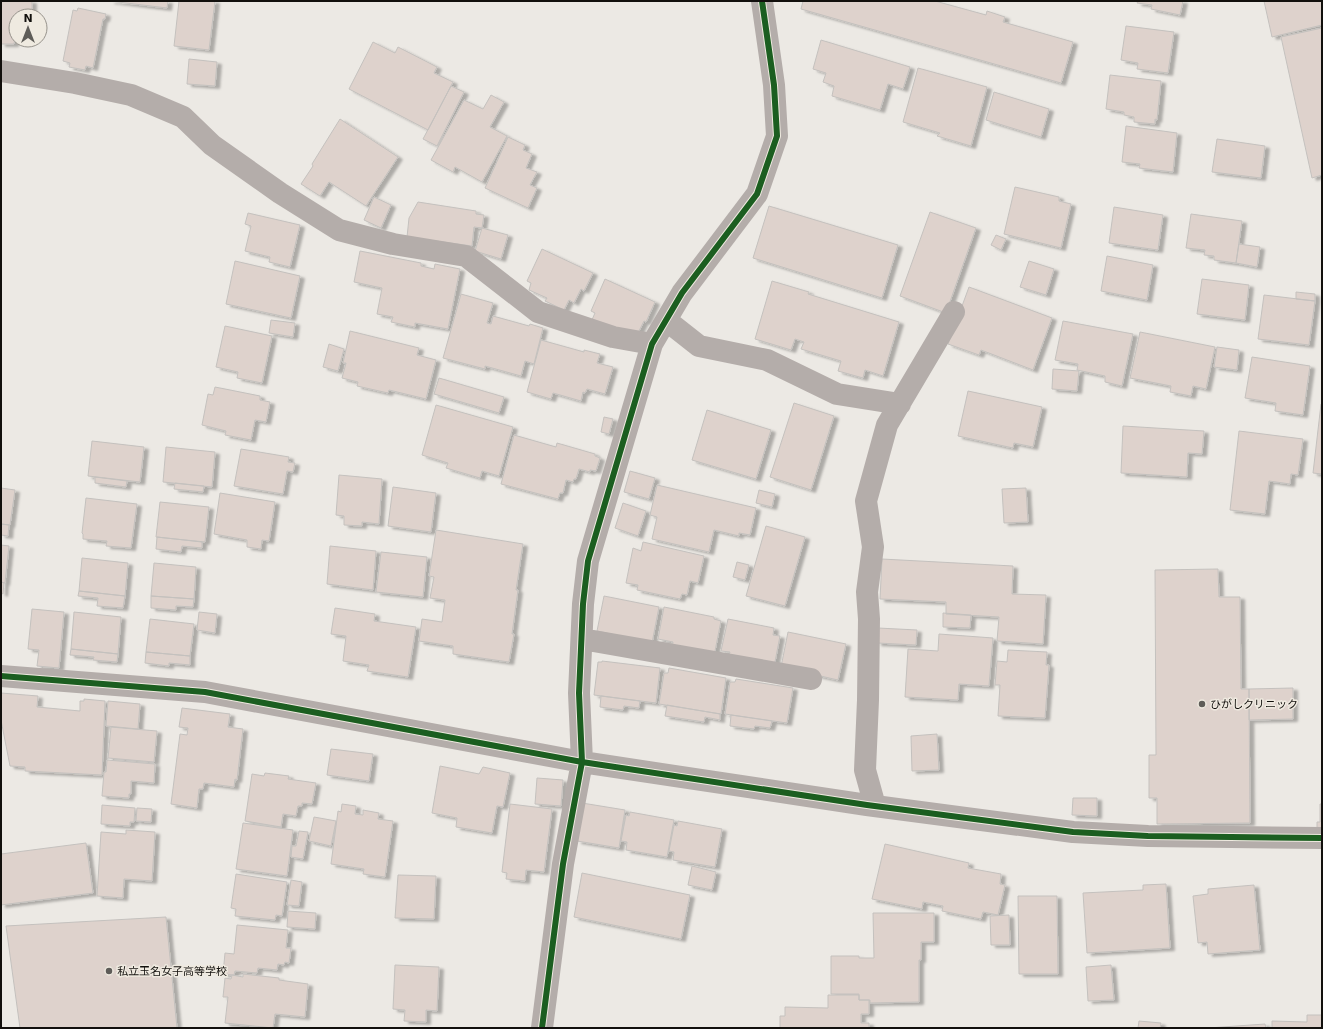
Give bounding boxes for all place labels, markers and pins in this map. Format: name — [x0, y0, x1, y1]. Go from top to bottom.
place label: ひがしクリニック — [1210, 698, 1298, 711]
marker: ひがしクリニック — [1197, 699, 1207, 709]
place label: 私立玉名女子高等学校 — [117, 965, 227, 978]
marker: 私立玉名女子高等学校 — [104, 966, 114, 976]

